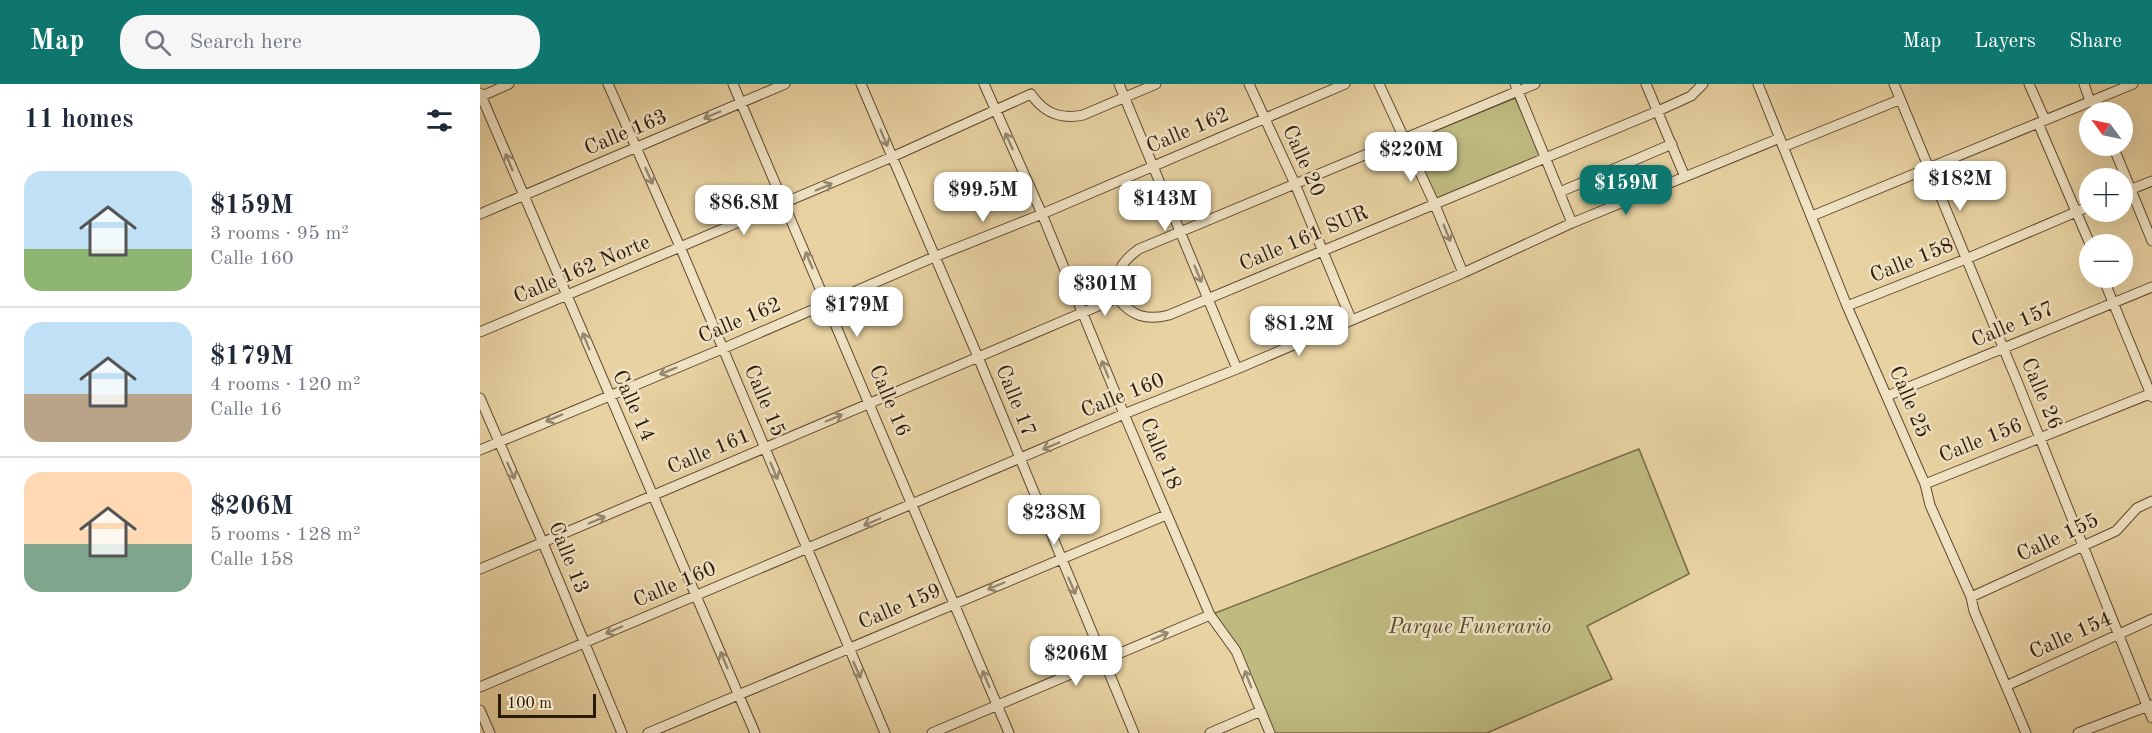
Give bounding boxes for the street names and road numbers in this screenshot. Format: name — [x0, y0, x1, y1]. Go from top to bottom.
street label: Calle 162 — [1143, 104, 1233, 158]
street label: Calle 163 — [581, 106, 671, 160]
street label: Calle 20 — [1278, 122, 1328, 200]
street label: Calle 161 SUR — [1237, 202, 1371, 276]
street label: Calle 162 Norte — [511, 232, 653, 308]
street label: Calle 158 — [1867, 235, 1957, 287]
street label: Calle 162 — [695, 294, 785, 348]
street label: Calle 157 — [1968, 298, 2058, 352]
street label: Calle 26 — [2017, 355, 2065, 433]
street label: Calle 15 — [740, 362, 788, 440]
street label: Calle 16 — [865, 362, 913, 440]
street label: Calle 17 — [991, 362, 1039, 440]
street label: Calle 25 — [1885, 363, 1933, 441]
street label: Calle 14 — [608, 367, 658, 445]
street label: Calle 160 — [1078, 370, 1168, 422]
street label: Calle 18 — [1136, 415, 1184, 493]
street label: Calle 156 — [1936, 415, 2026, 467]
street label: Calle 161 — [664, 425, 754, 479]
street label: Calle 155 — [2014, 510, 2102, 566]
street label: Calle 13 — [544, 519, 592, 597]
street label: Calle 160 — [630, 558, 720, 612]
street label: Calle 159 — [855, 580, 945, 634]
street label: Calle 154 — [2027, 609, 2115, 663]

